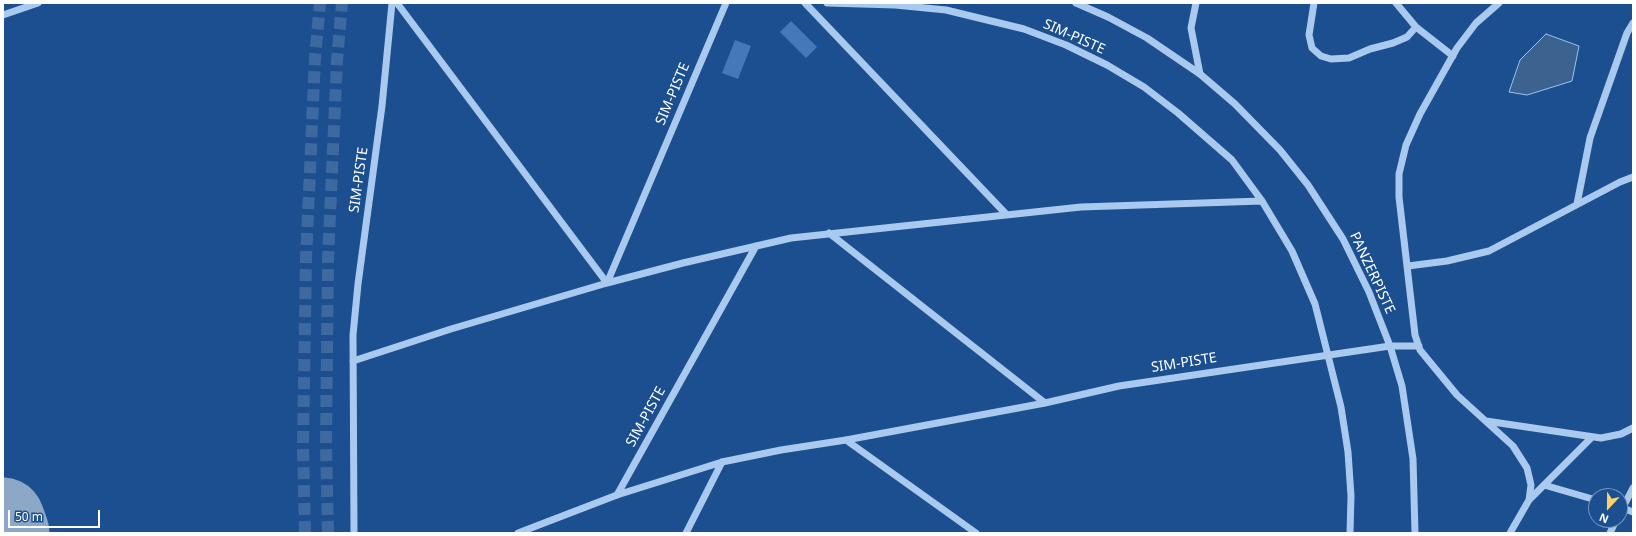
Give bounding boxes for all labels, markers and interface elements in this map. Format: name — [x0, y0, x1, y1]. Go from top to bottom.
street label: SIM-PISTE — [1040, 16, 1108, 58]
street label: SIM-PISTE — [652, 60, 694, 128]
street label: SIM-PISTE — [346, 146, 372, 214]
street label: PANZERPISTE — [1346, 229, 1398, 317]
street label: SIM-PISTE — [1150, 350, 1218, 376]
street label: SIM-PISTE — [623, 384, 669, 450]
north arrow — [1588, 488, 1628, 528]
scale bar — [10, 502, 102, 528]
text: 50 m — [15, 508, 43, 525]
text: N — [1597, 510, 1611, 527]

